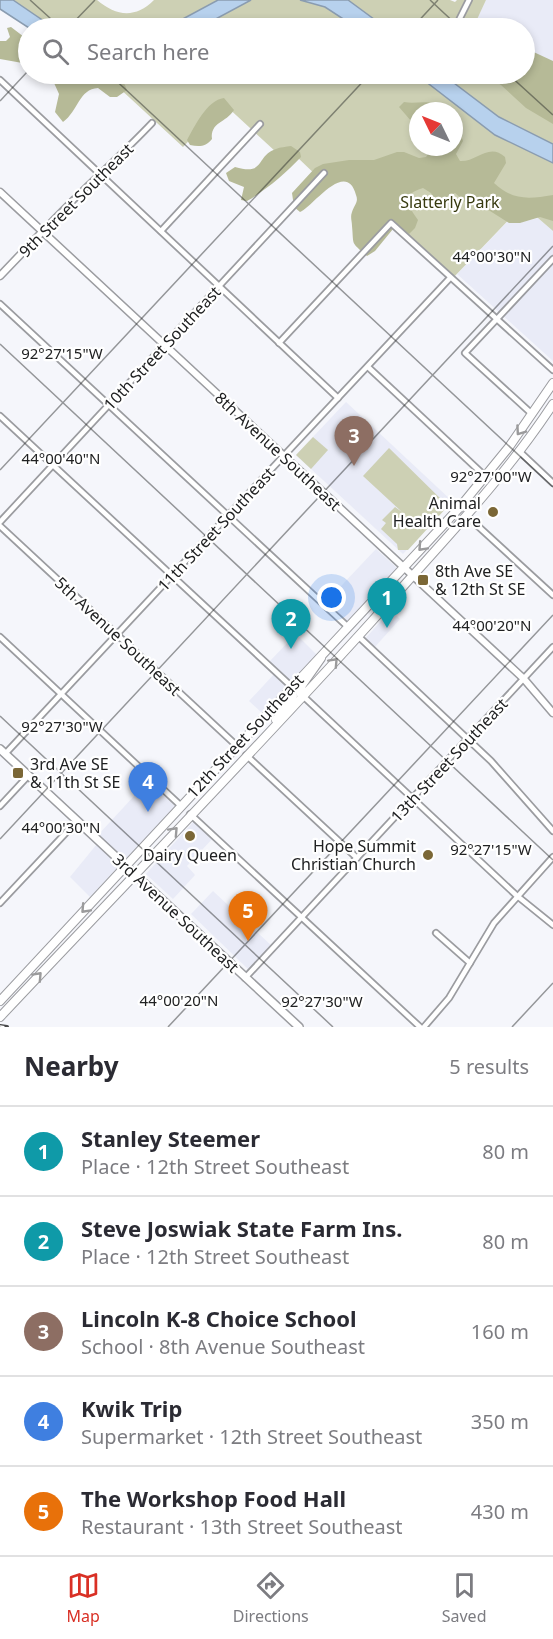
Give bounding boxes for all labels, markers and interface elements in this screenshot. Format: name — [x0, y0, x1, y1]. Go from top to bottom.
search box — [18, 18, 535, 84]
icon: search — [39, 35, 72, 68]
text: Search here — [87, 36, 209, 66]
north arrow — [409, 102, 463, 156]
street label: 9th Street Southeast — [14, 138, 138, 262]
park label: Slatterly Park — [400, 191, 500, 213]
text: 44°00'30"N — [453, 246, 531, 266]
street label: 10th Street Southeast — [99, 281, 226, 415]
text: 92°27'15"W — [21, 343, 103, 363]
street label: 8th Avenue Southeast — [210, 387, 346, 515]
pin: 3 — [334, 416, 374, 466]
one-way arrow — [516, 425, 527, 436]
text: 44°00'40"N — [22, 448, 100, 468]
street label: 11th Street Southeast — [153, 462, 280, 596]
text: 92°27'00"W — [450, 466, 532, 486]
place label: Animal Health Care — [393, 492, 481, 532]
marker: Animal Health Care — [486, 505, 500, 519]
one-way arrow — [419, 540, 430, 551]
place label: 8th Ave SE & 12th St SE — [435, 560, 525, 600]
street label: 5th Avenue Southeast — [50, 572, 186, 700]
marker: 8th Ave SE & 12th St SE — [416, 573, 430, 587]
pin: 1 — [368, 578, 406, 628]
your location — [317, 583, 346, 612]
pin: 2 — [272, 600, 310, 649]
text: 44°00'20"N — [453, 615, 531, 635]
one-way arrow — [327, 659, 338, 670]
street label: 12th Street Southeast — [182, 669, 309, 803]
street label: 13th Street Southeast — [386, 693, 513, 827]
text: 92°27'30"W — [21, 716, 103, 736]
place label: 3rd Ave SE & 11th St SE — [30, 753, 120, 793]
pin: 4 — [128, 762, 168, 812]
marker: 3rd Ave SE & 11th St SE — [11, 766, 25, 780]
text: 44°00'30"N — [22, 817, 100, 837]
one-way arrow — [166, 828, 177, 839]
marker: Dairy Queen — [183, 829, 197, 843]
place label: Hope Summit Christian Church — [291, 835, 416, 875]
text: 92°27'15"W — [450, 839, 532, 859]
place label: Dairy Queen — [143, 844, 237, 866]
marker: Hope Summit Christian Church — [421, 848, 435, 862]
street label: 3rd Avenue Southeast — [108, 849, 244, 978]
pin: 5 — [228, 892, 268, 941]
one-way arrow — [82, 902, 93, 913]
one-way arrow — [31, 973, 42, 983]
text: 44°00'20"N — [140, 990, 218, 1010]
text: 92°27'30"W — [281, 991, 363, 1011]
text: Nearby — [24, 1048, 119, 1084]
text: 5 results — [449, 1053, 529, 1080]
text: Stanley Steemer — [81, 1123, 260, 1153]
text: 1 — [38, 1138, 49, 1165]
text: 80 m — [482, 1138, 529, 1165]
text: Place · 12th Street Southeast — [81, 1153, 349, 1180]
text: Steve Joswiak State Farm Ins. — [81, 1213, 402, 1243]
text: 2 — [38, 1228, 49, 1255]
text: 80 m — [482, 1228, 529, 1255]
text: Place · 12th Street Southeast — [81, 1243, 349, 1270]
text: Lincoln K-8 Choice School — [81, 1303, 357, 1333]
text: 3 — [38, 1318, 49, 1345]
text: 160 m — [471, 1318, 529, 1345]
text: School · 8th Avenue Southeast — [81, 1333, 365, 1360]
text: Kwik Trip — [81, 1393, 182, 1423]
text: 4 — [38, 1408, 49, 1435]
text: 350 m — [471, 1408, 529, 1435]
text: Supermarket · 12th Street Southeast — [81, 1423, 422, 1450]
text: The Workshop Food Hall — [81, 1483, 346, 1513]
text: 5 — [38, 1498, 49, 1525]
text: 430 m — [471, 1498, 529, 1525]
text: Restaurant · 13th Street Southeast — [81, 1513, 403, 1540]
tab: Map — [66, 1569, 100, 1627]
tab: Directions — [233, 1569, 309, 1627]
tab: Saved — [442, 1569, 486, 1627]

